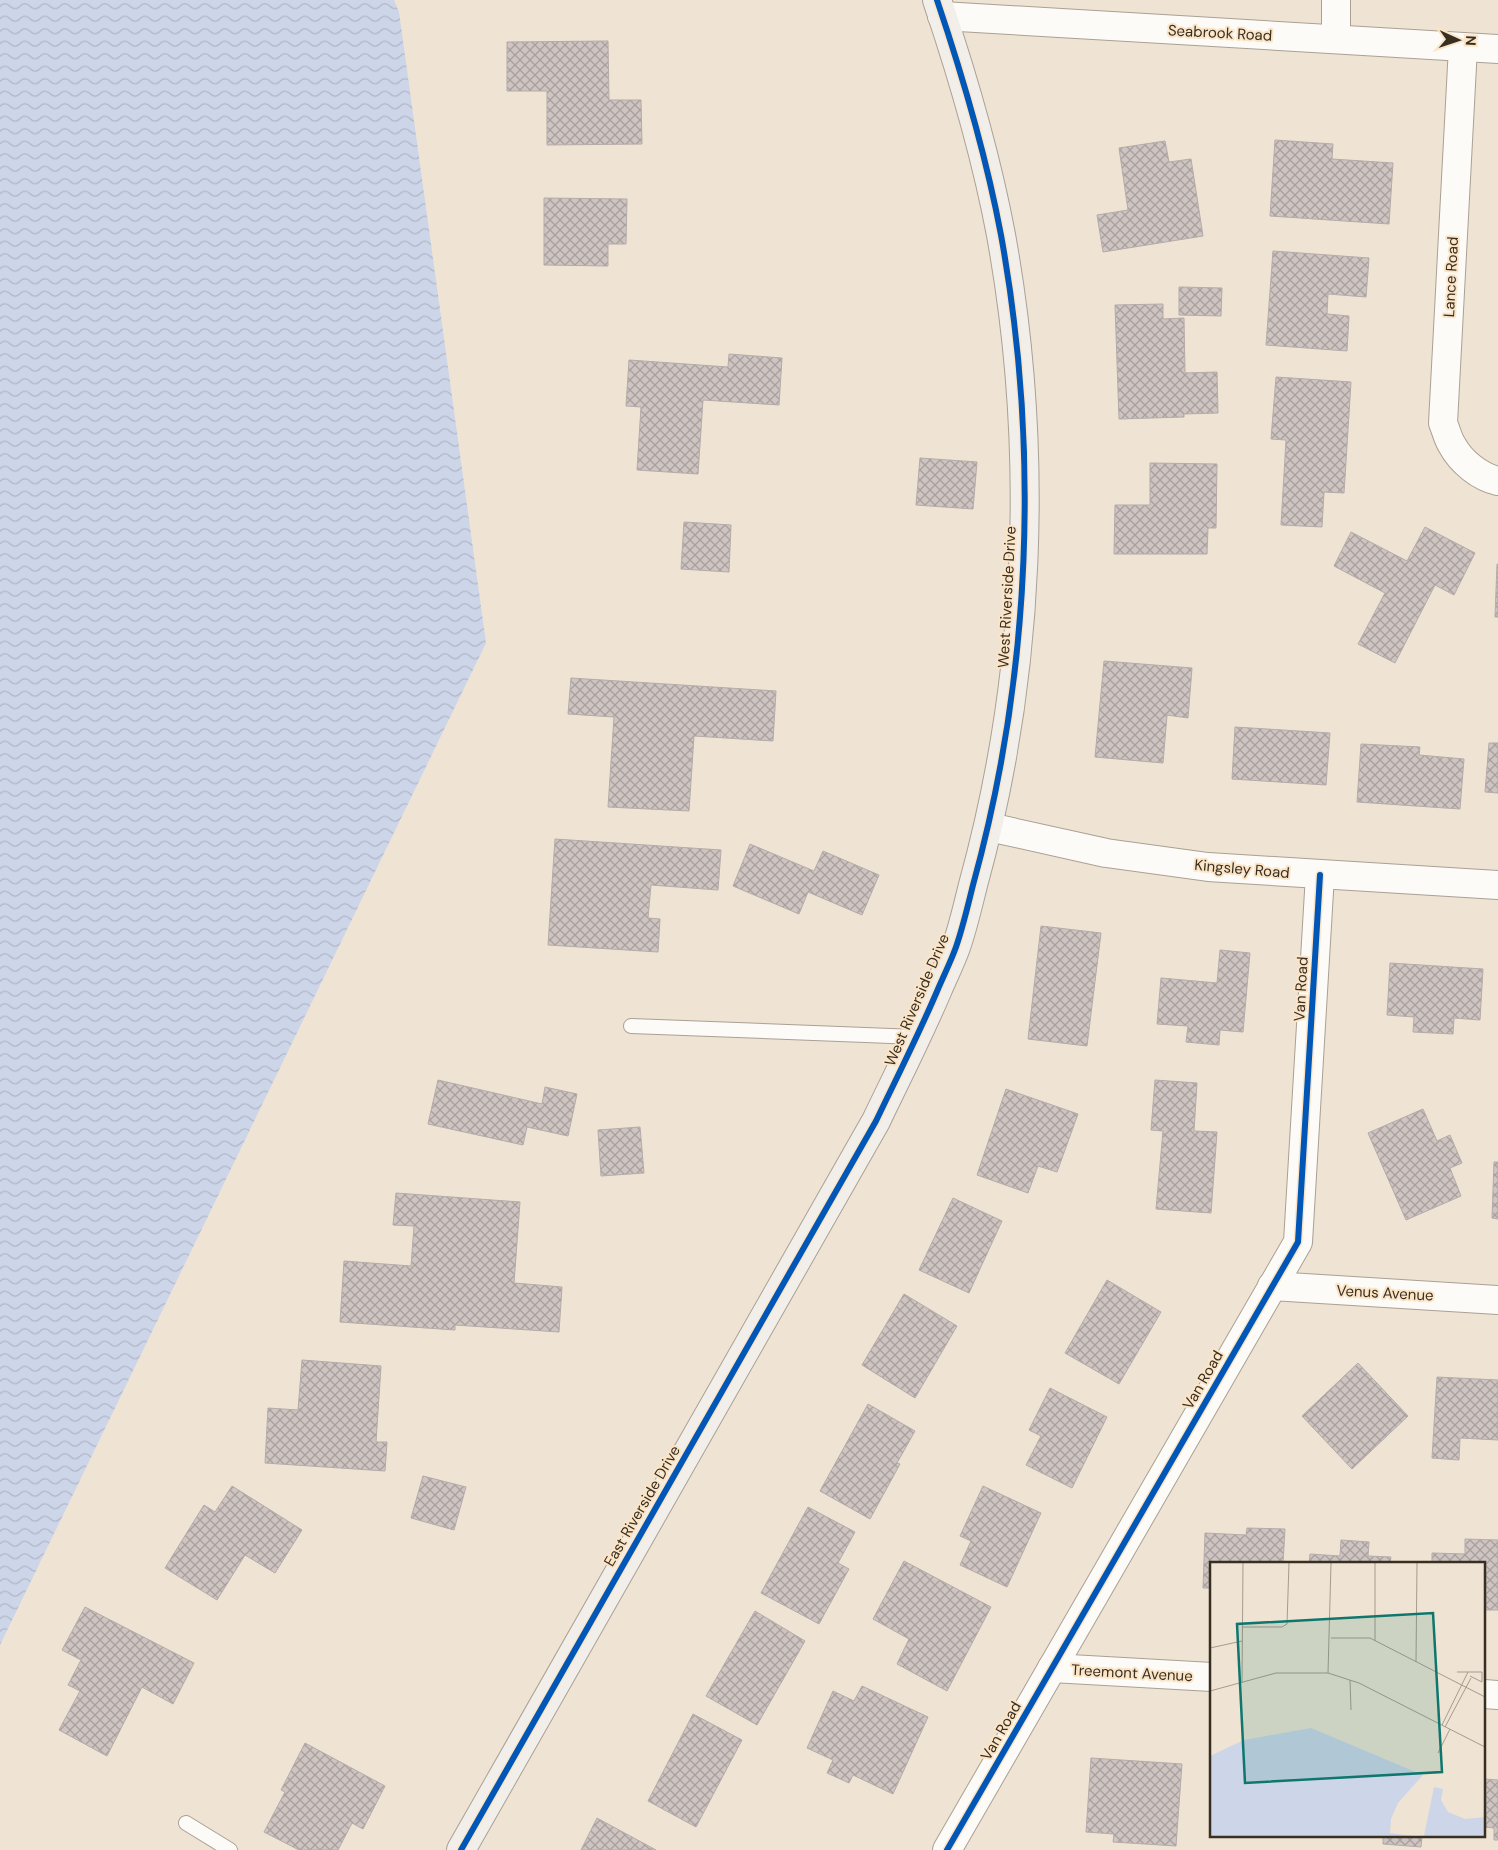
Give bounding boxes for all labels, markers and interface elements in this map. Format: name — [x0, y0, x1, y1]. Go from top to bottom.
north arrow — [1433, 15, 1483, 65]
street label: Seabrook Road — [1167, 20, 1273, 46]
text: N — [1462, 35, 1480, 46]
street label: Lance Road — [1439, 236, 1463, 318]
street label: West Riverside Drive — [993, 526, 1021, 668]
street label: Kingsley Road — [1193, 855, 1291, 883]
street label: West Riverside Drive — [880, 931, 954, 1069]
street label: Van Road — [1289, 956, 1313, 1022]
street label: Venus Avenue — [1336, 1280, 1434, 1306]
street label: Van Road — [1178, 1347, 1228, 1413]
street label: East Riverside Drive — [599, 1442, 685, 1570]
inset map — [1210, 1562, 1486, 1838]
street label: Treemont Avenue — [1071, 1660, 1193, 1686]
street label: Van Road — [976, 1698, 1026, 1764]

